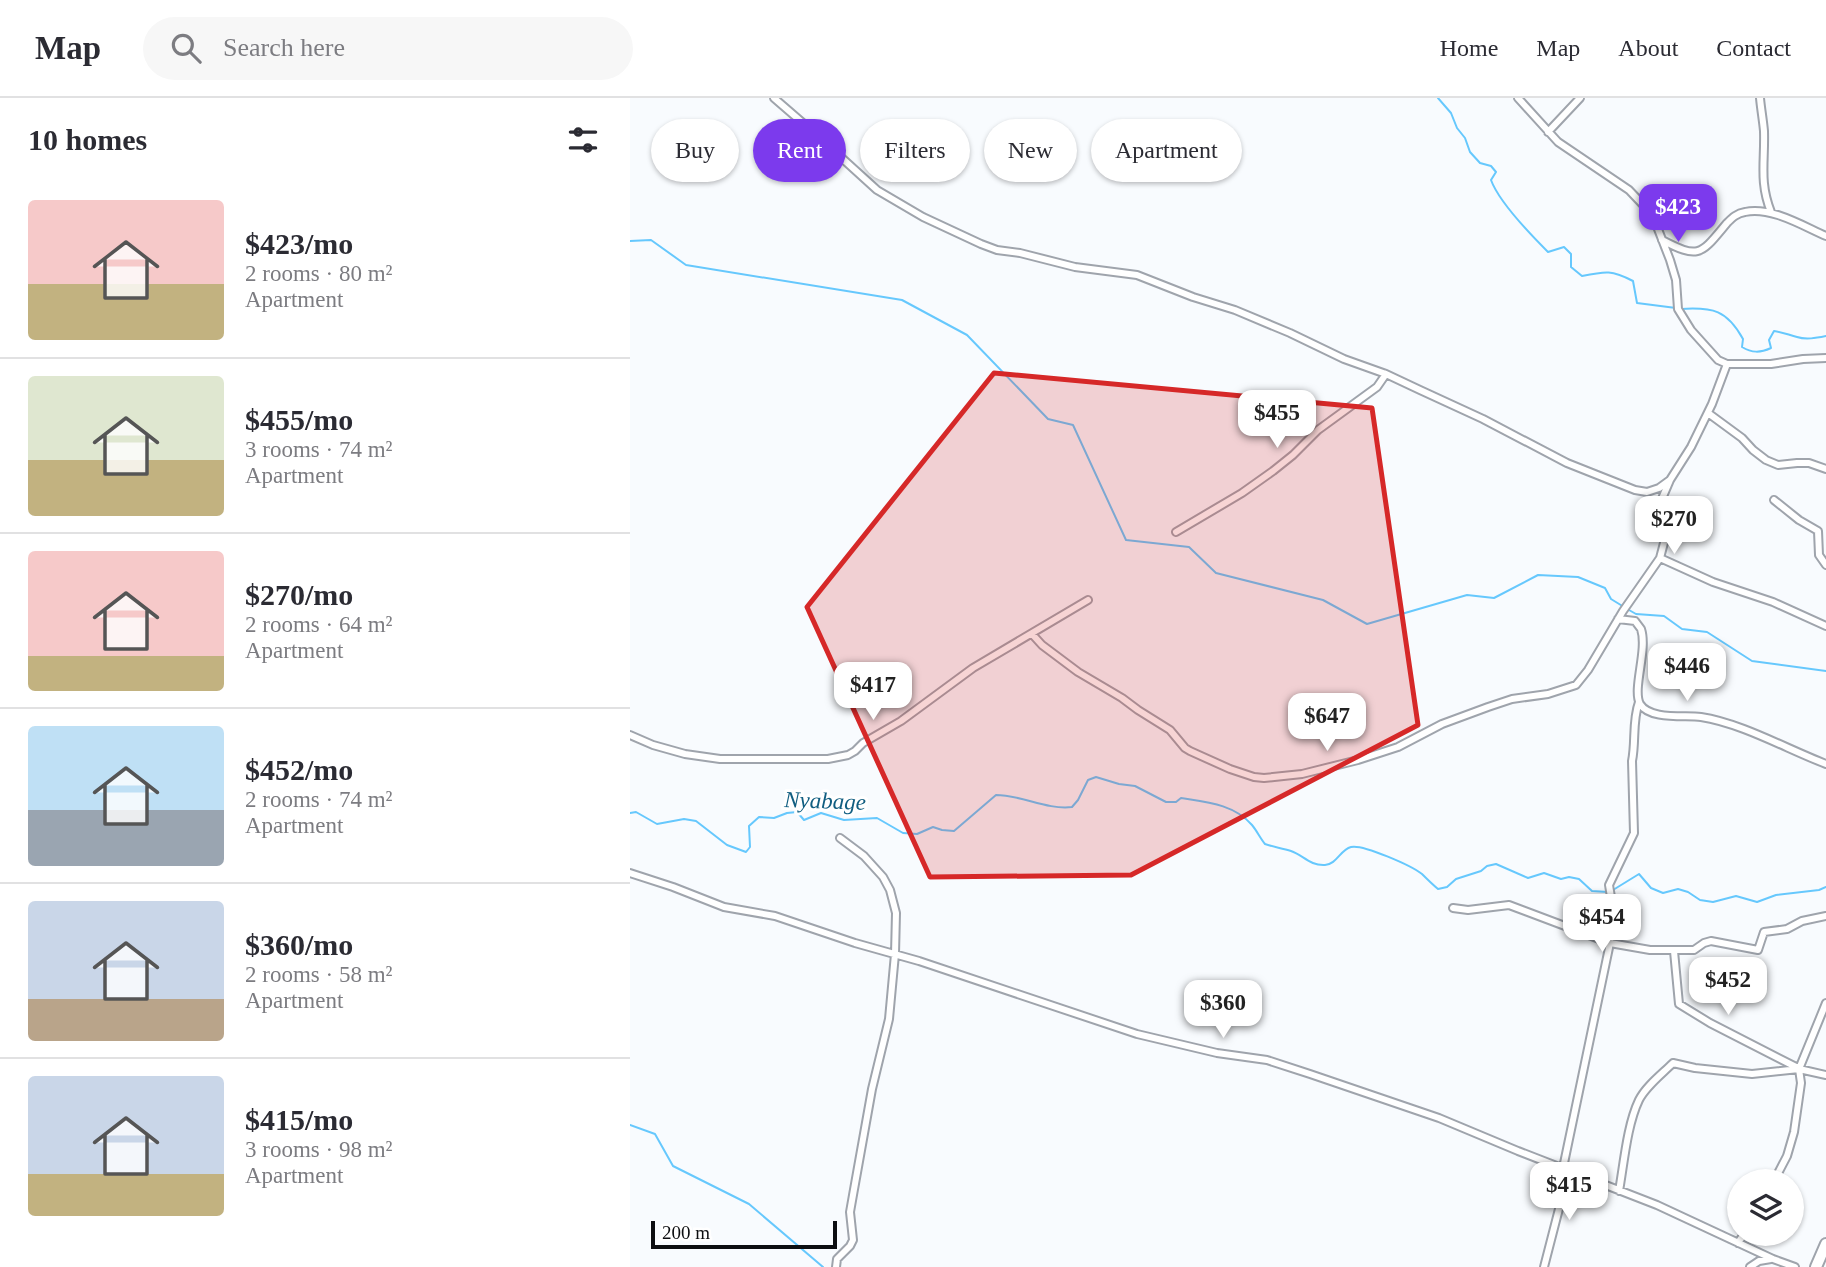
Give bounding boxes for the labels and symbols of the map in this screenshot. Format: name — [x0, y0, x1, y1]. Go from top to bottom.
pin: $423 — [1637, 184, 1719, 244]
pin: $455 — [1236, 390, 1318, 450]
pin: $270 — [1633, 496, 1715, 556]
pin: $446 — [1646, 644, 1728, 703]
pin: $417 — [832, 662, 914, 722]
pin: $647 — [1286, 694, 1368, 753]
water label: Nyabage — [783, 787, 866, 815]
pin: $454 — [1561, 894, 1643, 954]
pin: $452 — [1687, 958, 1769, 1017]
pin: $360 — [1182, 981, 1264, 1040]
pin: $415 — [1528, 1162, 1610, 1222]
scale bar — [651, 1218, 836, 1250]

